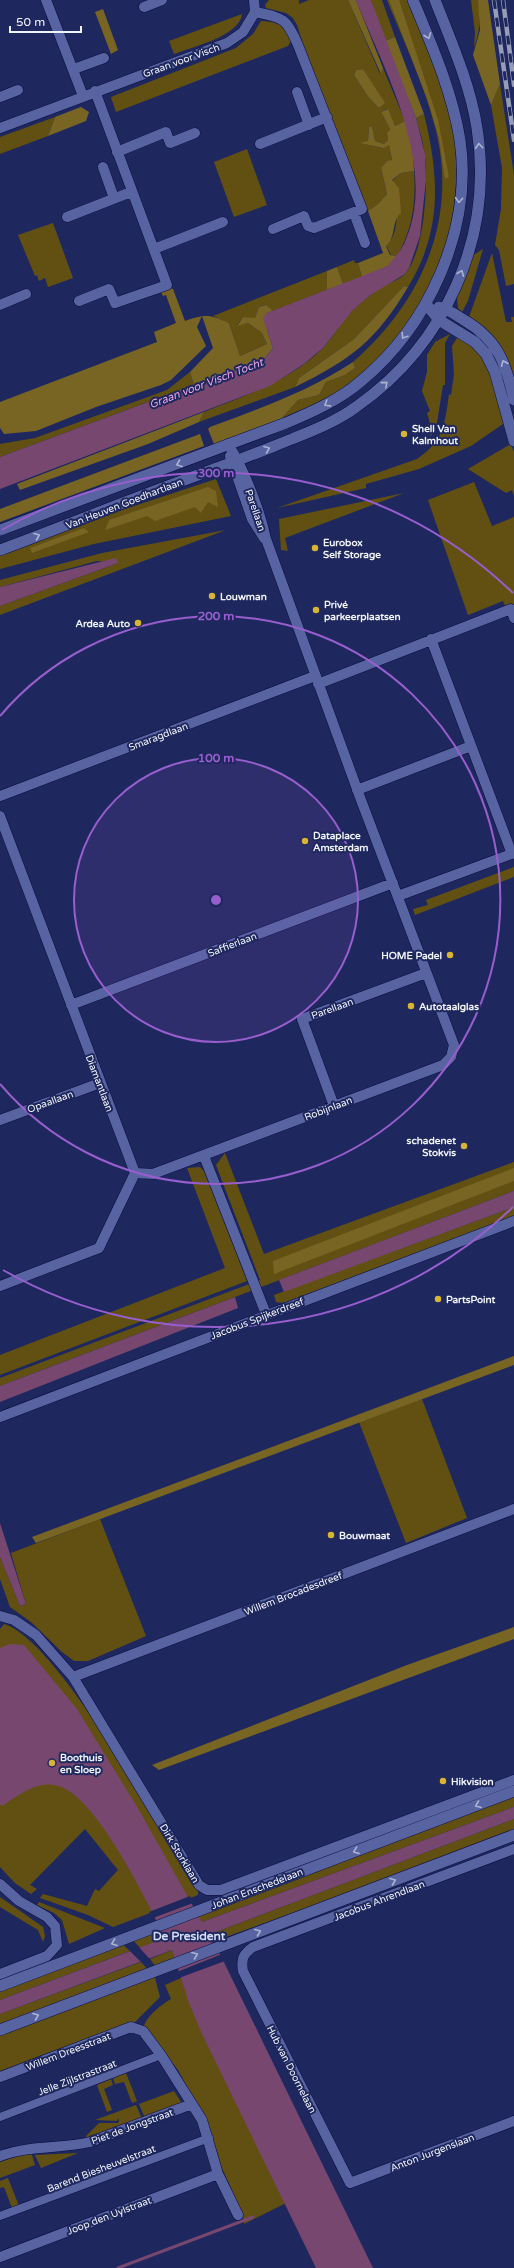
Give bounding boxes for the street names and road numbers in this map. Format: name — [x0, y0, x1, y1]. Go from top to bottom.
street label: Graan voor Visch — [141, 42, 221, 80]
street label: Van Heuven Goedhartlaan — [64, 476, 185, 532]
street label: Parellaan — [242, 488, 268, 533]
street label: Smaragdlaan — [127, 720, 190, 754]
street label: Saffierlaan — [206, 930, 258, 960]
street label: Parellaan — [310, 996, 355, 1022]
street label: Diamantlaan — [83, 1053, 115, 1113]
street label: Opaallaan — [26, 1088, 75, 1116]
street label: Robijnlaan — [303, 1094, 354, 1124]
street label: Jacobus Spijkerdreef — [209, 1296, 306, 1342]
street label: Willem Brocadesdreef — [242, 1570, 344, 1618]
street label: Dirk Storklaan — [157, 1822, 201, 1885]
street label: Johan Enschedelaan — [210, 1866, 305, 1912]
street label: Jacobus Ahrendlaan — [332, 1878, 427, 1924]
street label: Hub van Doornelaan — [264, 2024, 318, 2115]
street label: Willem Dreesstraat — [24, 2030, 112, 2074]
street label: Jelle Zijlstrastraat — [37, 2057, 118, 2098]
street label: Piet de Jongstraat — [90, 2106, 175, 2147]
street label: Anton Jurgenslaan — [389, 2131, 476, 2174]
street label: Barend Biesheuvelstraat — [45, 2143, 157, 2195]
street label: Joop den Uylstraat — [66, 2194, 153, 2238]

